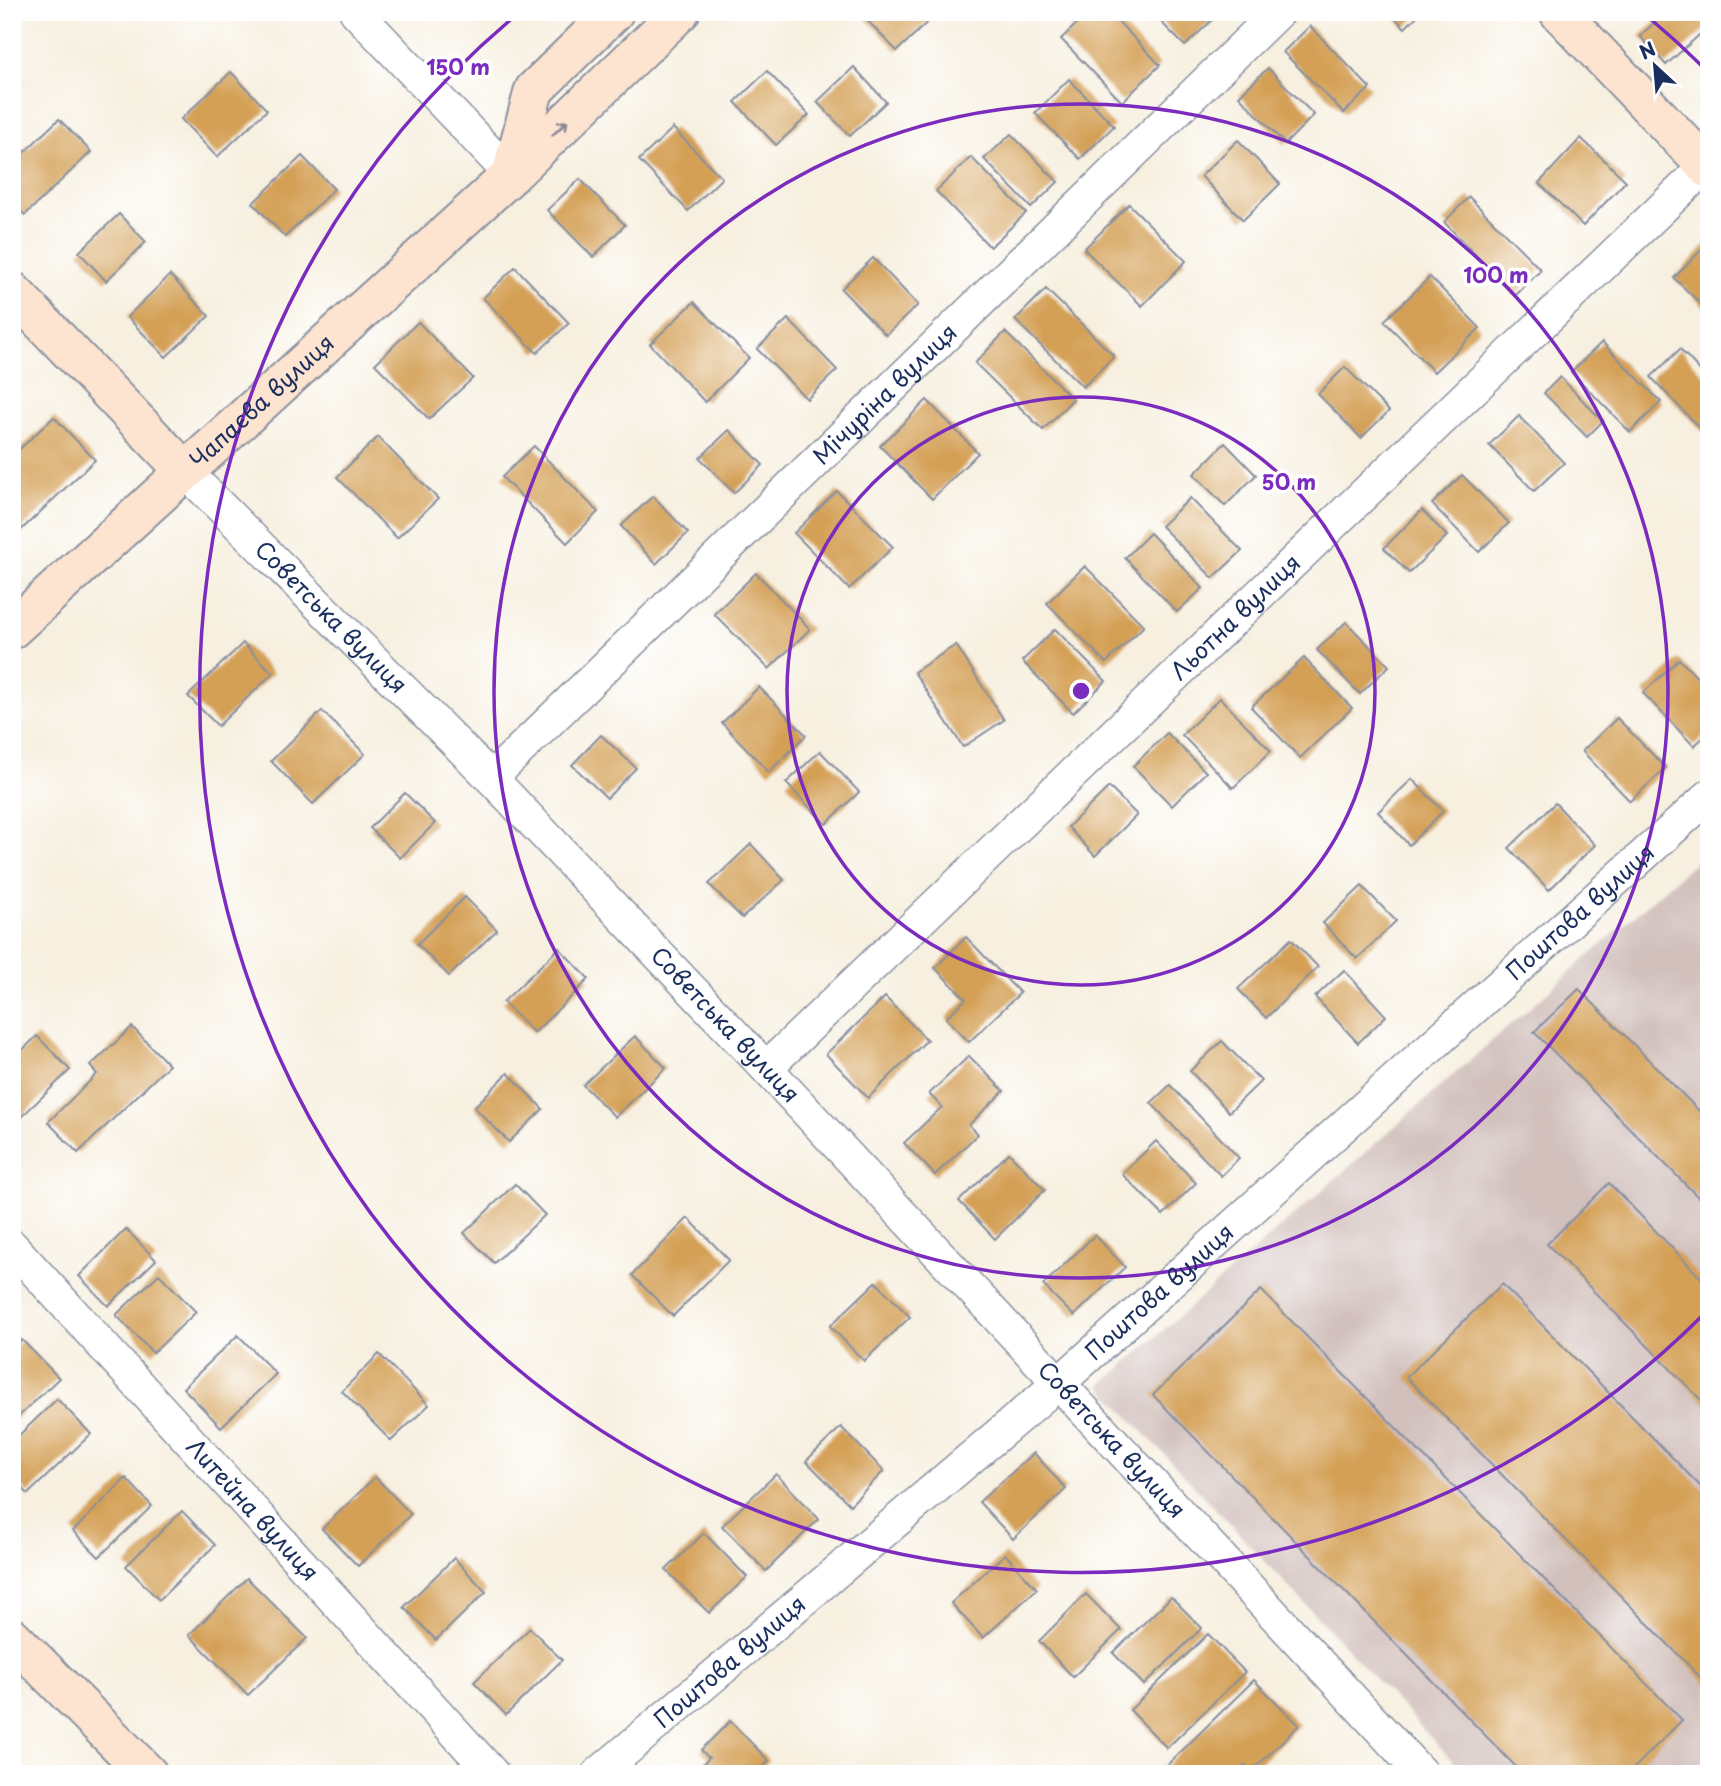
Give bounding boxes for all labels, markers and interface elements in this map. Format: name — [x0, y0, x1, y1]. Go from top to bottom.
north arrow — [1620, 32, 1690, 102]
text: N — [1634, 34, 1660, 66]
text: 150 m — [426, 50, 490, 82]
one-way arrow — [551, 119, 568, 136]
text: 100 m — [1463, 258, 1529, 290]
street label: Мічуріна вулиця — [804, 315, 964, 472]
street label: Чапаєва вулиця — [181, 325, 341, 476]
text: 50 m — [1262, 465, 1316, 497]
street label: Советська вулиця — [248, 532, 416, 701]
street label: Льотна вулиця — [1162, 545, 1308, 687]
centre of rings — [1069, 679, 1093, 703]
street label: Поштова вулиця — [1497, 834, 1662, 988]
street label: Советська вулиця — [643, 938, 809, 1110]
street label: Поштова вулиця — [1076, 1214, 1241, 1368]
street label: Советська вулиця — [1030, 1352, 1195, 1525]
street label: Литейна вулиця — [179, 1430, 328, 1588]
street label: Поштова вулиця — [645, 1586, 813, 1736]

